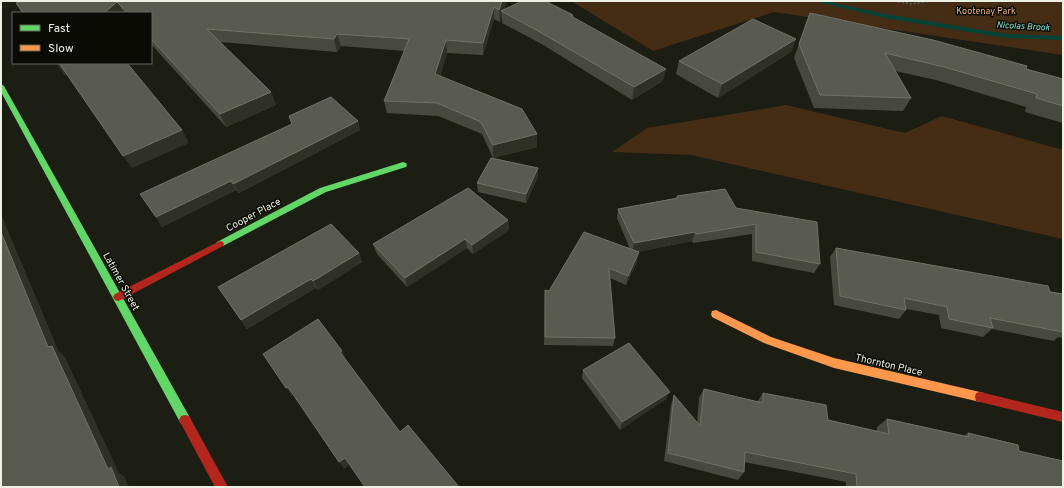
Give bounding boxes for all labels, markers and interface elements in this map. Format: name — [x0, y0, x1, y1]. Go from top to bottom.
park label: Kootenay Park — [956, 6, 1016, 17]
legend — [12, 12, 152, 64]
water label: Nicolas Brook — [996, 20, 1050, 33]
text: Fast — [48, 21, 70, 37]
text: Slow — [48, 41, 74, 57]
street label: Cooper Place — [224, 195, 283, 235]
street label: Latimer Street — [99, 250, 142, 313]
street label: Thornton Place — [854, 351, 923, 379]

